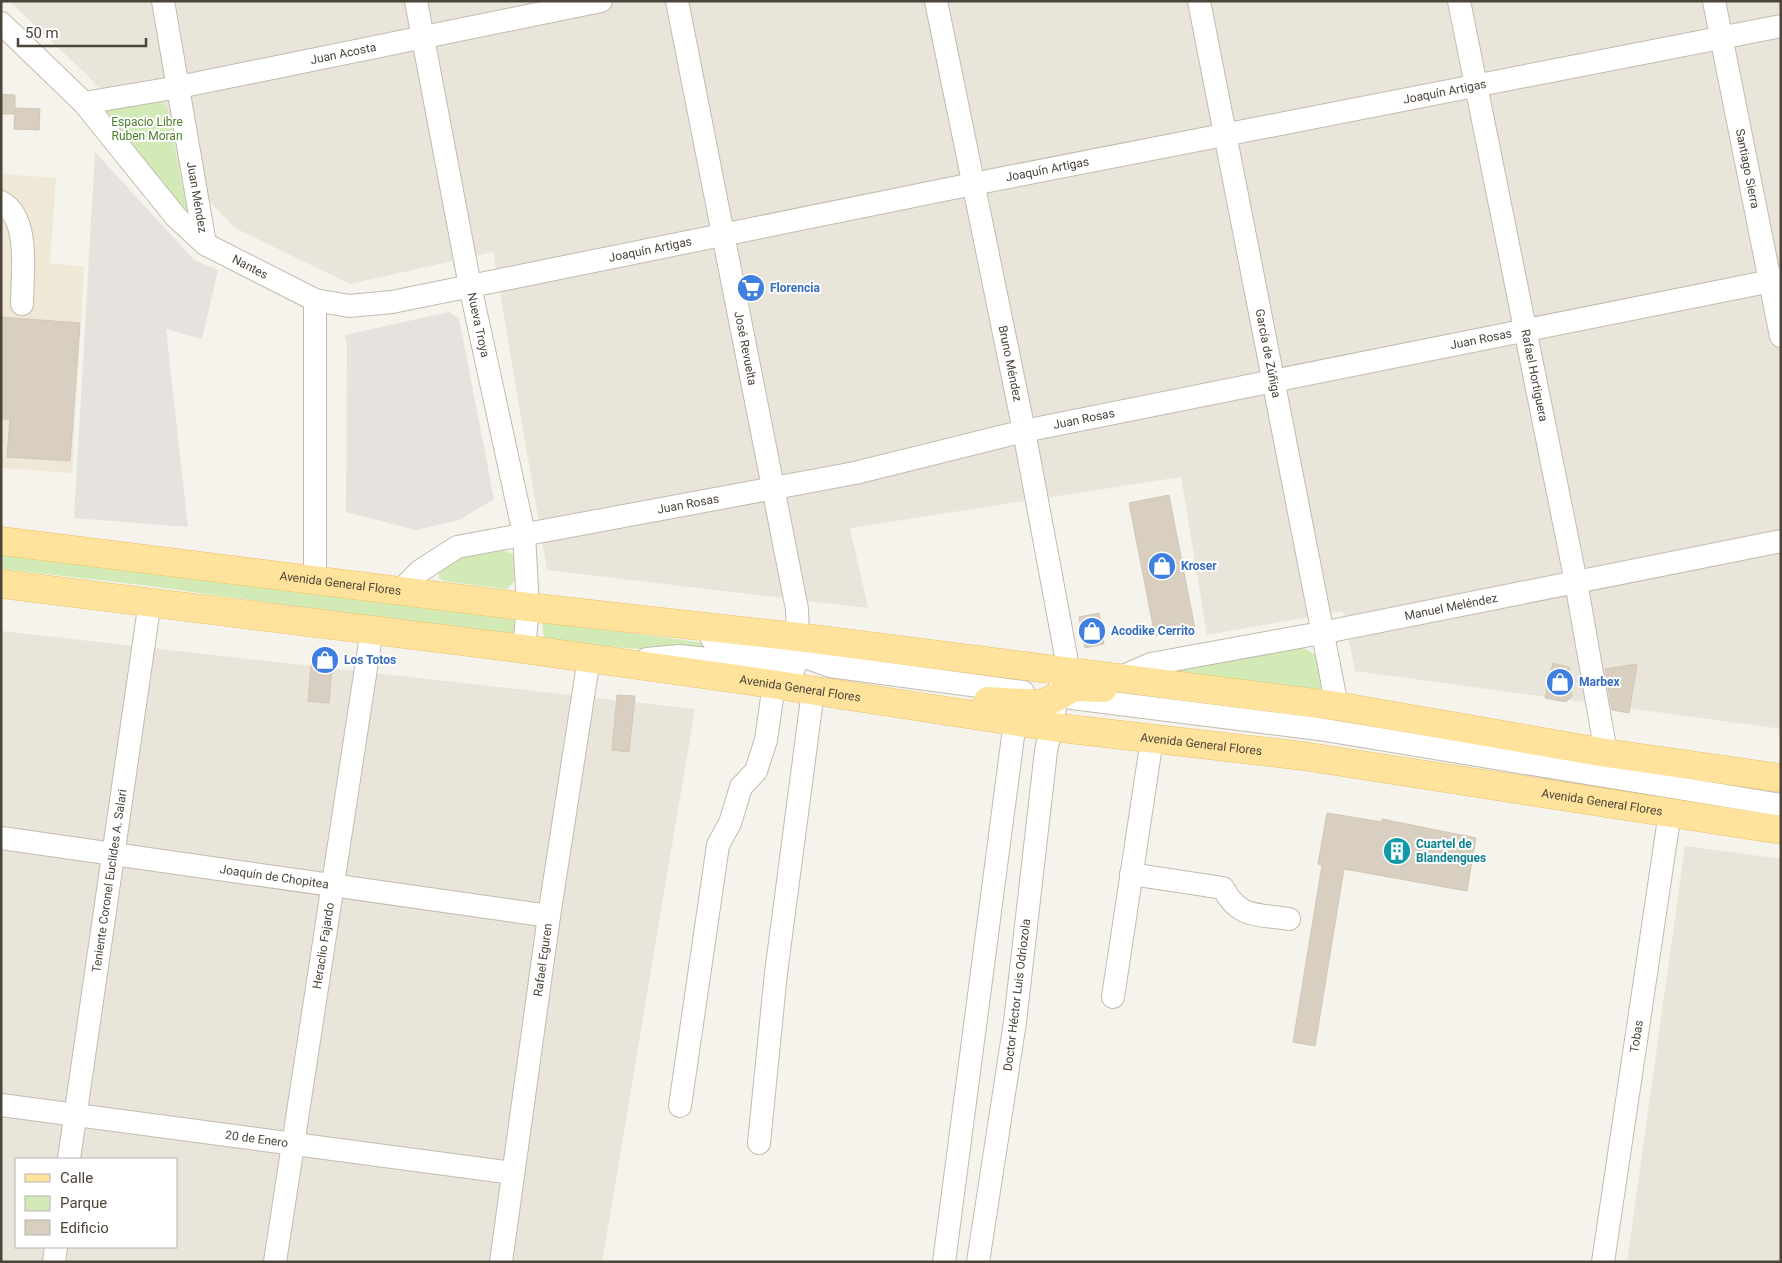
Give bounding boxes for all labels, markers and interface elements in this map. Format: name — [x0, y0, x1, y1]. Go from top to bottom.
scale bar — [18, 15, 145, 47]
text: 50 m — [25, 24, 59, 42]
street label: Juan Acosta — [309, 40, 378, 67]
street label: Joaquín Artigas — [1402, 77, 1488, 107]
park label: Espacio Libre Ruben Moran — [111, 115, 183, 143]
street label: Santiago Sierra — [1733, 128, 1762, 210]
street label: Joaquín Artigas — [1004, 155, 1090, 184]
street label: Juan Méndez — [184, 160, 210, 234]
street label: Joaquín Artigas — [607, 234, 693, 265]
street label: Nantes — [230, 252, 270, 282]
supermarket icon: Florencia — [736, 273, 766, 303]
place label: Florencia — [770, 281, 820, 295]
street label: Nueva Troya — [465, 291, 492, 359]
street label: García de Zúñiga — [1252, 308, 1283, 399]
street label: José Revuelta — [731, 310, 760, 386]
street label: Bruno Méndez — [996, 324, 1025, 403]
street label: Juan Rosas — [1449, 326, 1513, 352]
street label: Rafael Hortiguera — [1518, 328, 1551, 423]
street label: Juan Rosas — [1052, 406, 1116, 432]
street label: Juan Rosas — [656, 491, 720, 517]
shop icon: Kroser — [1147, 551, 1177, 581]
place label: Kroser — [1181, 559, 1217, 573]
street label: Avenida General Flores — [279, 569, 402, 598]
street label: Manuel Meléndez — [1403, 591, 1499, 623]
shop icon: Acodike Cerrito — [1077, 616, 1107, 646]
place label: Acodike Cerrito — [1111, 624, 1195, 638]
shop icon: Los Totos — [310, 645, 340, 675]
place label: Los Totos — [344, 653, 396, 667]
shop icon: Marbex — [1545, 667, 1575, 697]
street label: Avenida General Flores — [739, 672, 862, 705]
place label: Marbex — [1579, 675, 1621, 689]
street label: Avenida General Flores — [1140, 730, 1263, 758]
street label: Avenida General Flores — [1540, 786, 1664, 819]
street label: Teniente Coronel Euclides A. Salari — [89, 788, 130, 974]
building icon: Cuartel de Blandengues — [1382, 836, 1412, 866]
place label: Cuartel de Blandengues — [1416, 837, 1486, 865]
street label: Joaquín de Chopitea — [219, 862, 330, 892]
street label: Heraclio Fajardo — [310, 901, 337, 990]
street label: Doctor Héctor Luis Odriozola — [1001, 918, 1033, 1072]
street label: Rafael Eguren — [531, 922, 555, 998]
street label: Tobas — [1627, 1019, 1646, 1054]
street label: 20 de Enero — [224, 1128, 289, 1150]
legend — [15, 1158, 178, 1248]
text: Calle — [60, 1169, 93, 1187]
text: Parque — [60, 1194, 107, 1212]
text: Edificio — [60, 1219, 109, 1237]

